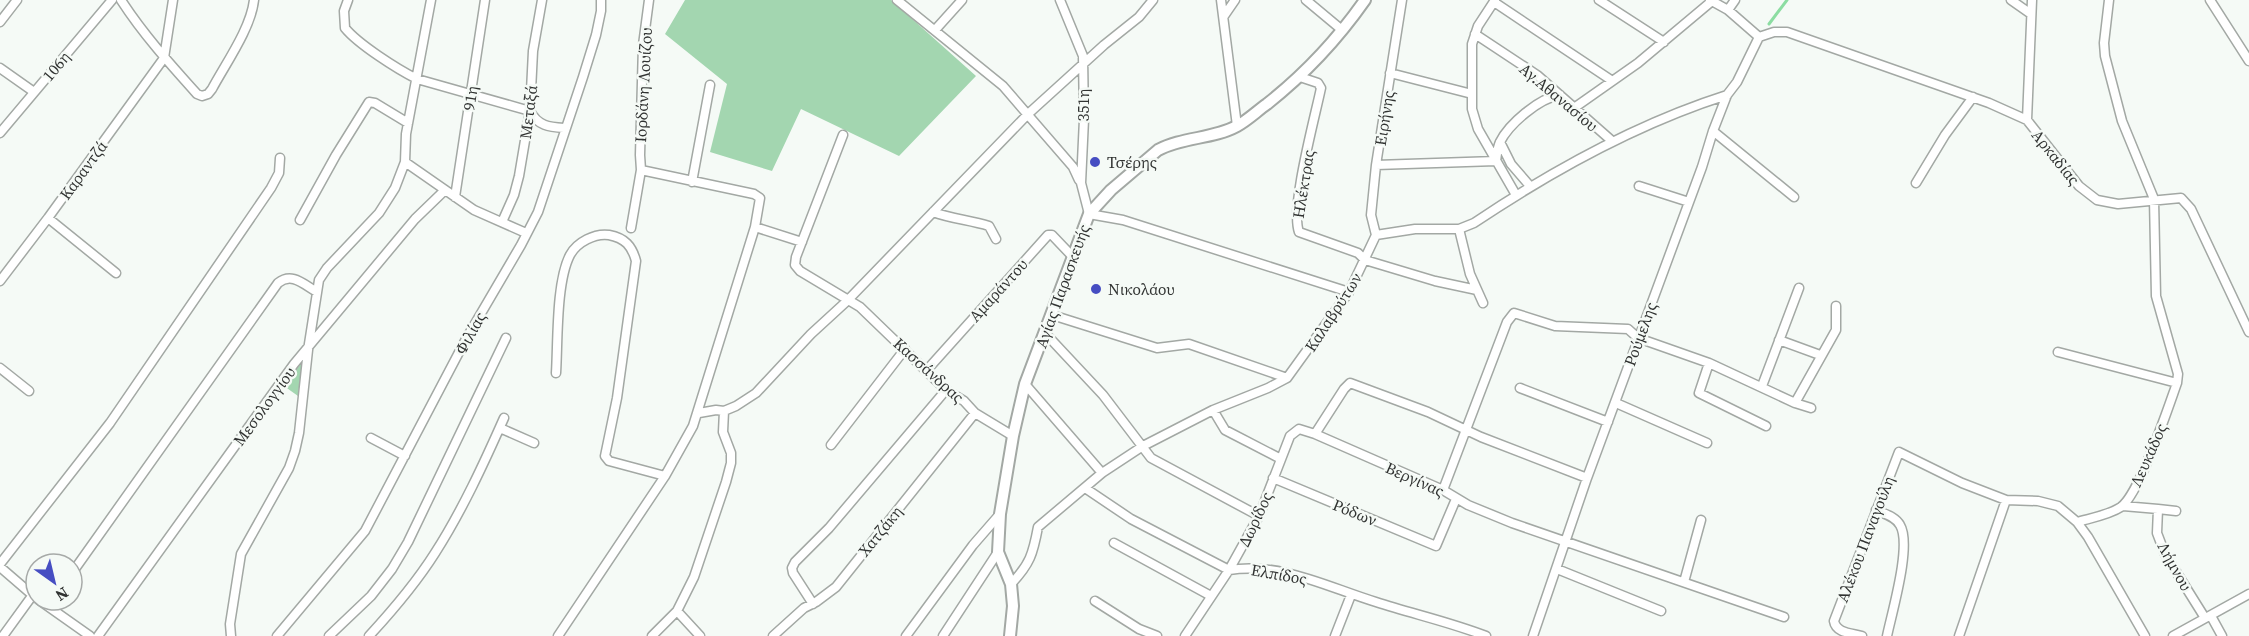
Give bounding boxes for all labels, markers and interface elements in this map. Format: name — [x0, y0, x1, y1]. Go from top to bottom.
street label: Ιορδάνη Λουίζου — [629, 27, 657, 143]
street label: 106η — [37, 46, 75, 86]
street label: Αγ.Αθανασίου — [1515, 58, 1603, 136]
street label: 91η — [457, 84, 483, 112]
street label: Μεταξά — [514, 84, 542, 140]
street label: 351η — [1072, 89, 1094, 121]
street label: Ειρήνης — [1369, 89, 1399, 147]
street label: Αρκαδίας — [2027, 125, 2085, 189]
street label: Καραντζά — [54, 136, 112, 204]
street label: Ηλέκτρας — [1287, 148, 1319, 220]
place label: Τσέρης — [1107, 151, 1157, 173]
marker: Τσέρης — [1088, 155, 1102, 169]
street label: Αγίας Παρασκευής — [1029, 221, 1095, 351]
street label: Αμαράντου — [964, 254, 1032, 326]
street label: Καλαβρύτων — [1299, 268, 1367, 356]
place label: Νικολάου — [1108, 278, 1175, 300]
marker: Νικολάου — [1089, 282, 1103, 296]
street label: Ρούμελης — [1618, 299, 1662, 369]
street label: Φιλίας — [449, 308, 491, 358]
street label: Κασσάνδρας — [889, 332, 969, 408]
street label: Μεσολογγίου — [228, 362, 300, 450]
street label: Λευκάδος — [2124, 420, 2172, 490]
street label: Βεργίνας — [1382, 456, 1448, 502]
street label: Αλέκου Παναγούλη — [1831, 473, 1899, 605]
street label: Δωρίδος — [1233, 488, 1277, 550]
street label: Ρόδων — [1330, 493, 1380, 531]
street label: Χατζάκη — [853, 501, 907, 561]
street label: Λήμνου — [2153, 538, 2197, 594]
north arrow — [24, 552, 84, 612]
street label: Ελπίδος — [1249, 558, 1309, 590]
text: N — [51, 582, 73, 607]

